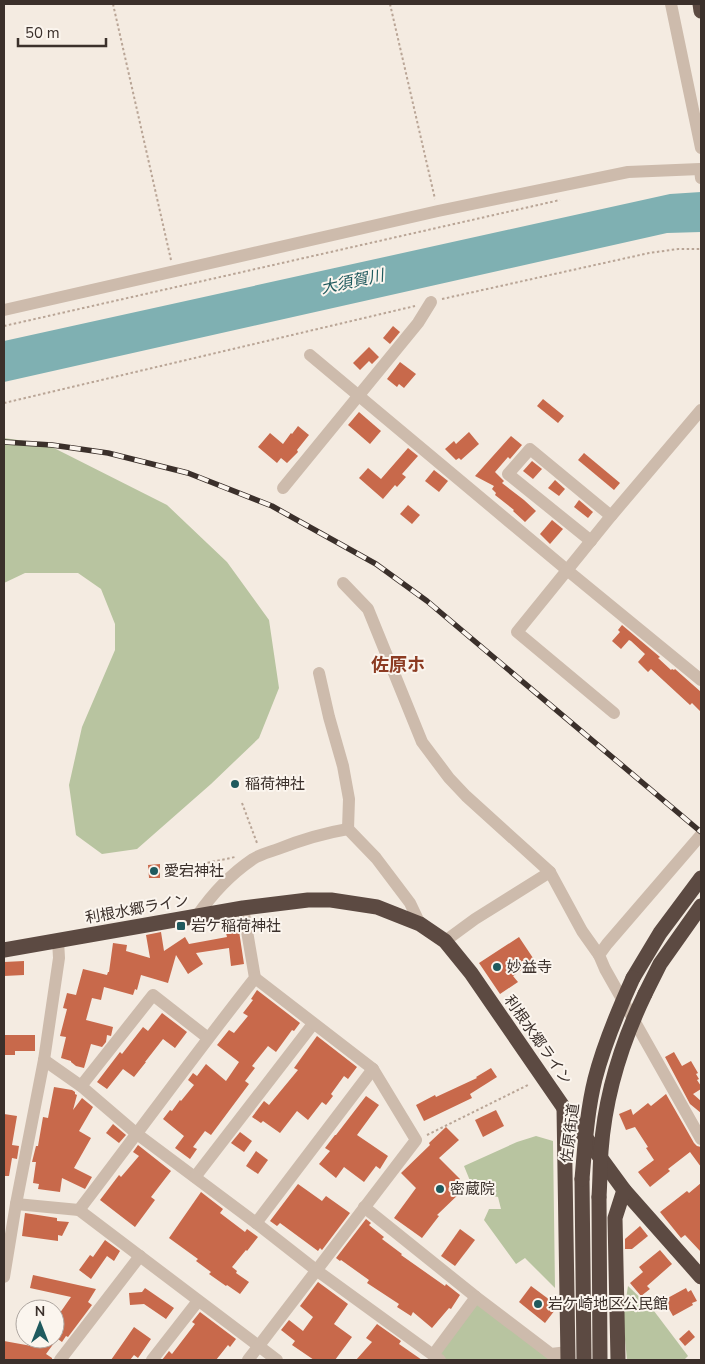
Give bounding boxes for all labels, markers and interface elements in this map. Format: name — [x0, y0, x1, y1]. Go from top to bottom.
scale bar — [18, 15, 105, 47]
text: 50 m — [25, 23, 60, 43]
water label: 大須賀川 — [319, 264, 388, 299]
district label: 佐原ホ — [371, 653, 425, 677]
place label: 稲荷神社 — [245, 774, 305, 794]
marker: 稲荷神社 — [229, 778, 241, 790]
place label: 愛宕神社 — [164, 861, 224, 881]
marker: 愛宕神社 — [148, 865, 160, 877]
street label: 利根水郷ライン — [84, 890, 190, 928]
place label: 岩ケ稲荷神社 — [191, 916, 281, 936]
marker: 岩ケ稲荷神社 — [175, 920, 187, 932]
place label: 妙益寺 — [507, 957, 552, 977]
marker: 妙益寺 — [491, 961, 503, 973]
street label: 利根水郷ライン — [500, 991, 576, 1089]
street label: 佐原街道 — [556, 1102, 584, 1164]
place label: 密蔵院 — [450, 1179, 495, 1199]
marker: 密蔵院 — [434, 1183, 446, 1195]
place label: 岩ケ崎地区公民館 — [548, 1294, 668, 1314]
marker: 岩ケ崎地区公民館 — [532, 1298, 544, 1310]
north arrow — [15, 1299, 65, 1349]
text: N — [35, 1302, 45, 1321]

